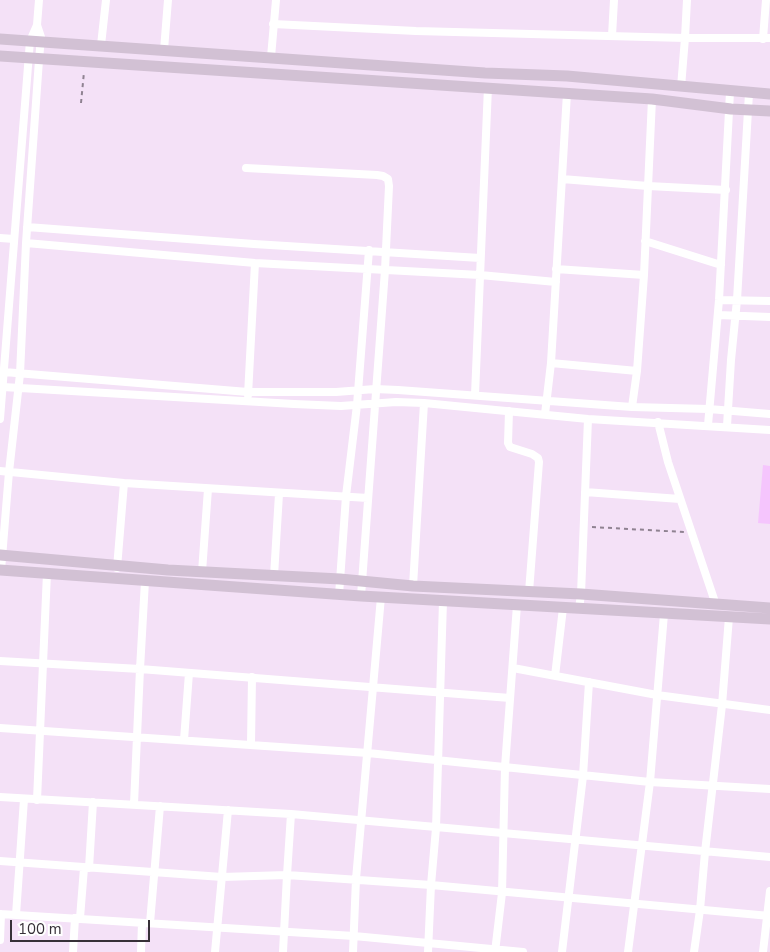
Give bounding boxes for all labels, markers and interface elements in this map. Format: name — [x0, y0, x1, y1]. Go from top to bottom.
scale bar — [12, 910, 152, 942]
text: 100 m — [18, 919, 62, 939]

